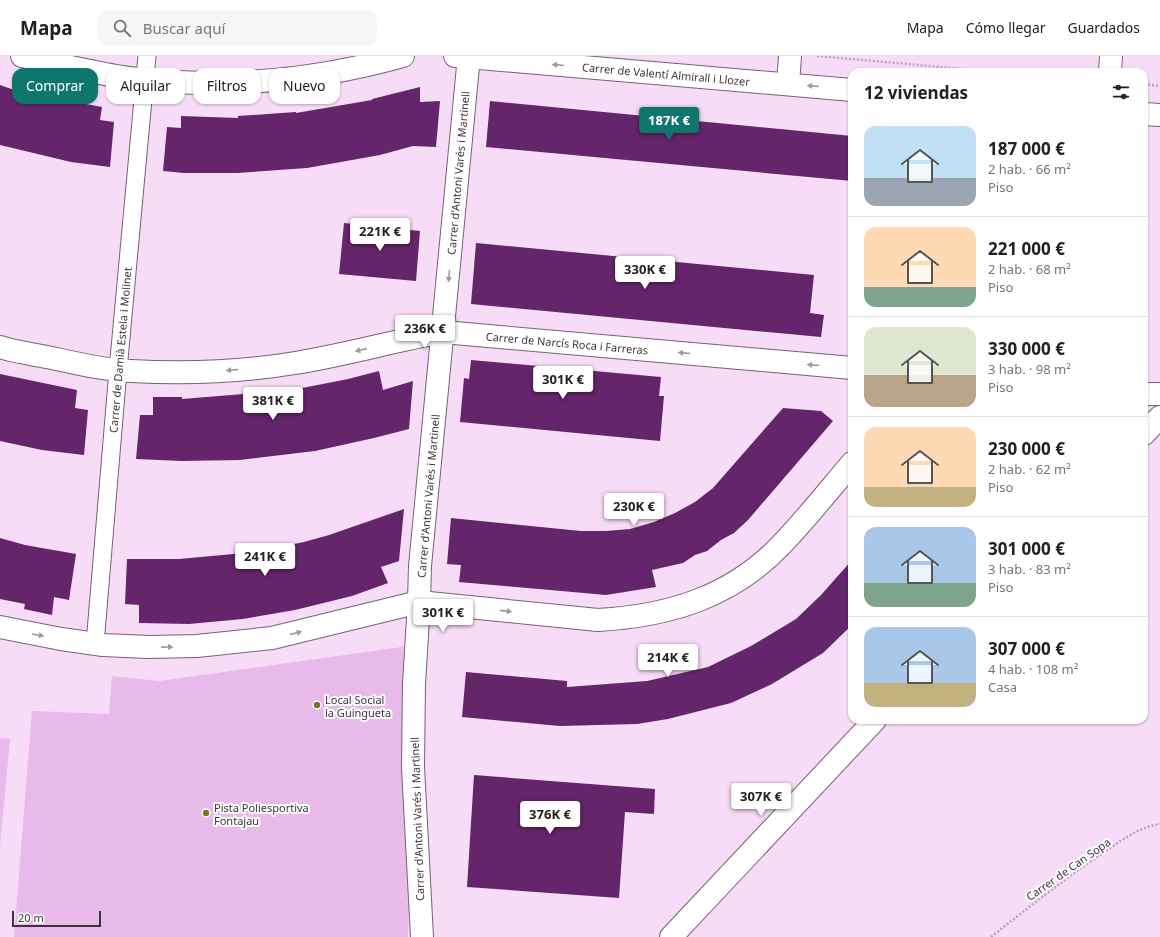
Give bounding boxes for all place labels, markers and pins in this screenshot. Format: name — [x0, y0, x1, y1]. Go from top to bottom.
pin: 187K € — [636, 107, 702, 141]
pin: 221K € — [347, 218, 413, 252]
pin: 330K € — [612, 256, 678, 290]
pin: 236K € — [392, 315, 458, 349]
pin: 301K € — [530, 366, 596, 400]
pin: 381K € — [240, 387, 306, 421]
pin: 230K € — [601, 493, 667, 527]
pin: 241K € — [232, 543, 298, 577]
pin: 301K € — [410, 599, 476, 633]
pin: 214K € — [635, 644, 701, 678]
place label: Local Social la Guingueta — [325, 692, 391, 720]
marker: Local Social la Guingueta — [312, 700, 322, 710]
pin: 307K € — [728, 783, 794, 817]
place label: Pista Poliesportiva Fontajau — [214, 800, 309, 828]
pin: 376K € — [517, 801, 583, 835]
marker: Pista Poliesportiva Fontajau — [201, 808, 211, 818]

